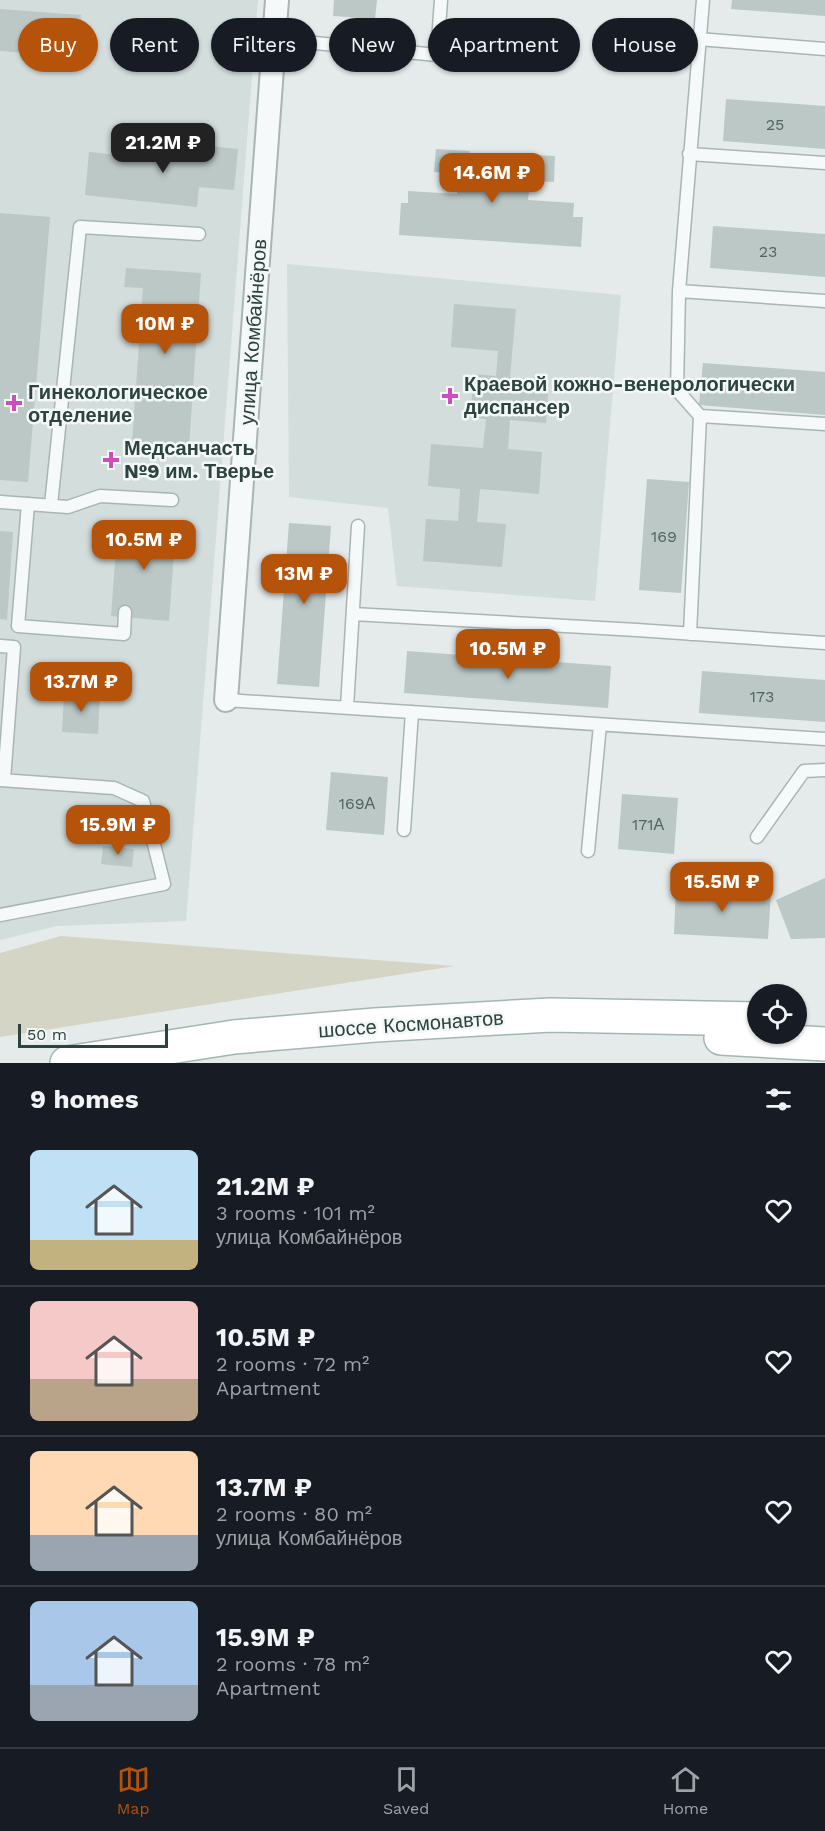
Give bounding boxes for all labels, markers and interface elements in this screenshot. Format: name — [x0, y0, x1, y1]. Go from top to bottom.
chip: Buy — [18, 18, 98, 72]
chip: Rent — [110, 18, 199, 72]
chip: Filters — [211, 18, 317, 72]
chip: New — [329, 18, 416, 72]
chip: Apartment — [428, 18, 580, 72]
chip: House — [592, 18, 698, 72]
house number: 25 — [766, 115, 784, 134]
pin: 21.2M ₽ — [108, 123, 218, 174]
text: 21.2M ₽ — [125, 130, 201, 154]
pin: 14.6M ₽ — [437, 153, 547, 204]
text: 14.6M ₽ — [453, 160, 531, 184]
street label: улица Комбайнёров — [235, 238, 271, 426]
house number: 23 — [759, 242, 777, 261]
pin: 10M ₽ — [123, 304, 207, 355]
text: 10M ₽ — [135, 311, 195, 335]
place label: Краевой кожно-венерологически диспансер — [464, 372, 795, 419]
place label: Гинекологическое отделение — [28, 380, 208, 427]
marker: Краевой кожно-венерологически диспансер — [441, 387, 459, 405]
marker: Гинекологическое отделение — [5, 394, 23, 412]
place label: Медсанчасть №9 им. Тверье — [124, 436, 274, 483]
marker: Медсанчасть №9 им. Тверье — [102, 451, 120, 469]
pin: 10.5M ₽ — [89, 520, 199, 571]
text: 10.5M ₽ — [106, 527, 182, 551]
house number: 169 — [651, 527, 677, 546]
pin: 13M ₽ — [262, 554, 346, 605]
text: 13M ₽ — [275, 561, 333, 585]
pin: 10.5M ₽ — [453, 629, 563, 680]
text: 10.5M ₽ — [470, 636, 546, 660]
pin: 13.7M ₽ — [26, 662, 136, 713]
text: 13.7M ₽ — [44, 669, 118, 693]
house number: 173 — [750, 687, 774, 706]
house number: 169А — [339, 794, 376, 813]
pin: 15.9M ₽ — [63, 805, 173, 856]
text: 15.9M ₽ — [80, 812, 156, 836]
house number: 171А — [632, 815, 664, 834]
pin: 15.5M ₽ — [667, 862, 777, 913]
text: 15.5M ₽ — [684, 869, 760, 893]
map controls — [747, 984, 807, 1044]
button: locate — [747, 984, 807, 1044]
street label: шоссе Космонавтов — [317, 1006, 505, 1042]
scale bar — [18, 1021, 168, 1048]
text: 50 m — [27, 1025, 67, 1044]
icon: filters — [762, 1083, 795, 1116]
text: 9 homes — [30, 1084, 139, 1114]
text: 21.2M ₽ — [216, 1171, 315, 1201]
icon: home — [78, 1174, 150, 1246]
icon: heart — [762, 1194, 795, 1227]
text: 3 rooms · 101 m² — [216, 1201, 375, 1225]
text: улица Комбайнёров — [216, 1225, 402, 1249]
text: 10.5M ₽ — [216, 1322, 315, 1352]
icon: home — [78, 1325, 150, 1397]
icon: heart — [762, 1345, 795, 1378]
text: 2 rooms · 72 m² — [216, 1352, 369, 1376]
text: Apartment — [216, 1376, 320, 1400]
text: 13.7M ₽ — [216, 1472, 312, 1502]
icon: home — [78, 1475, 150, 1547]
icon: heart — [762, 1495, 795, 1528]
text: 2 rooms · 80 m² — [216, 1502, 372, 1526]
text: улица Комбайнёров — [216, 1526, 402, 1550]
text: 15.9M ₽ — [216, 1622, 315, 1652]
icon: home — [78, 1625, 150, 1697]
icon: heart — [762, 1645, 795, 1678]
text: 2 rooms · 78 m² — [216, 1652, 370, 1676]
text: Apartment — [216, 1676, 320, 1700]
tab: Map — [117, 1763, 150, 1818]
tab: Saved — [383, 1763, 429, 1818]
tab: Home — [663, 1763, 708, 1818]

